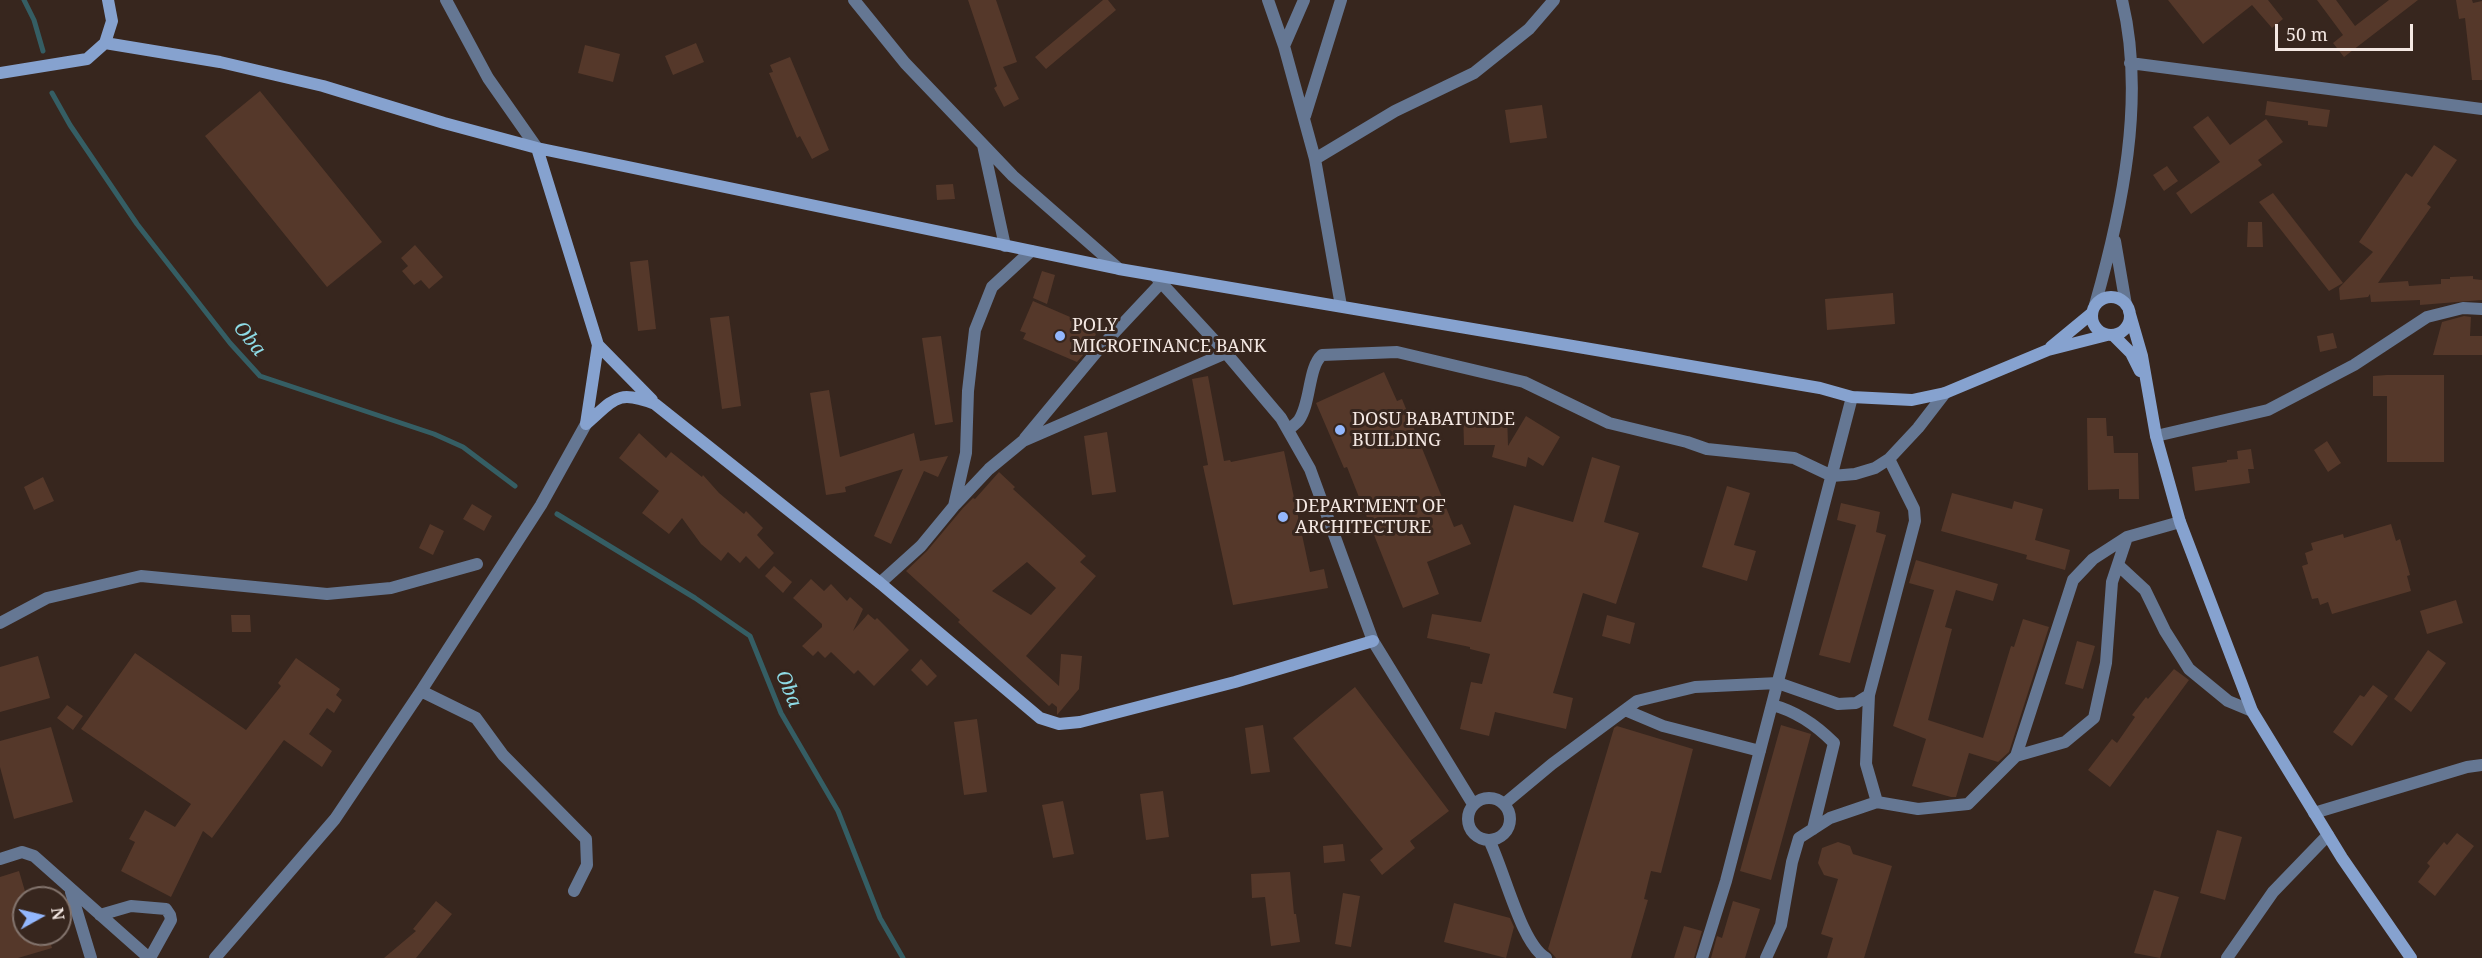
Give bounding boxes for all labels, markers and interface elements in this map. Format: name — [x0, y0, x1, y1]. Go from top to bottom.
scale bar — [2278, 12, 2416, 50]
text: 50 m — [2286, 22, 2328, 46]
place label: POLY MICROFINANCE BANK — [1072, 315, 1266, 358]
water label: Oba — [228, 317, 270, 361]
marker: POLY MICROFINANCE BANK — [1053, 329, 1067, 343]
place label: DOSU BABATUNDE BUILDING — [1352, 409, 1515, 452]
marker: DOSU BABATUNDE BUILDING — [1333, 423, 1347, 437]
place label: DEPARTMENT OF ARCHITECTURE — [1295, 496, 1446, 538]
marker: DEPARTMENT OF ARCHITECTURE — [1276, 510, 1290, 524]
water label: Oba — [770, 667, 806, 711]
north arrow — [12, 886, 72, 946]
text: N — [46, 906, 70, 922]

